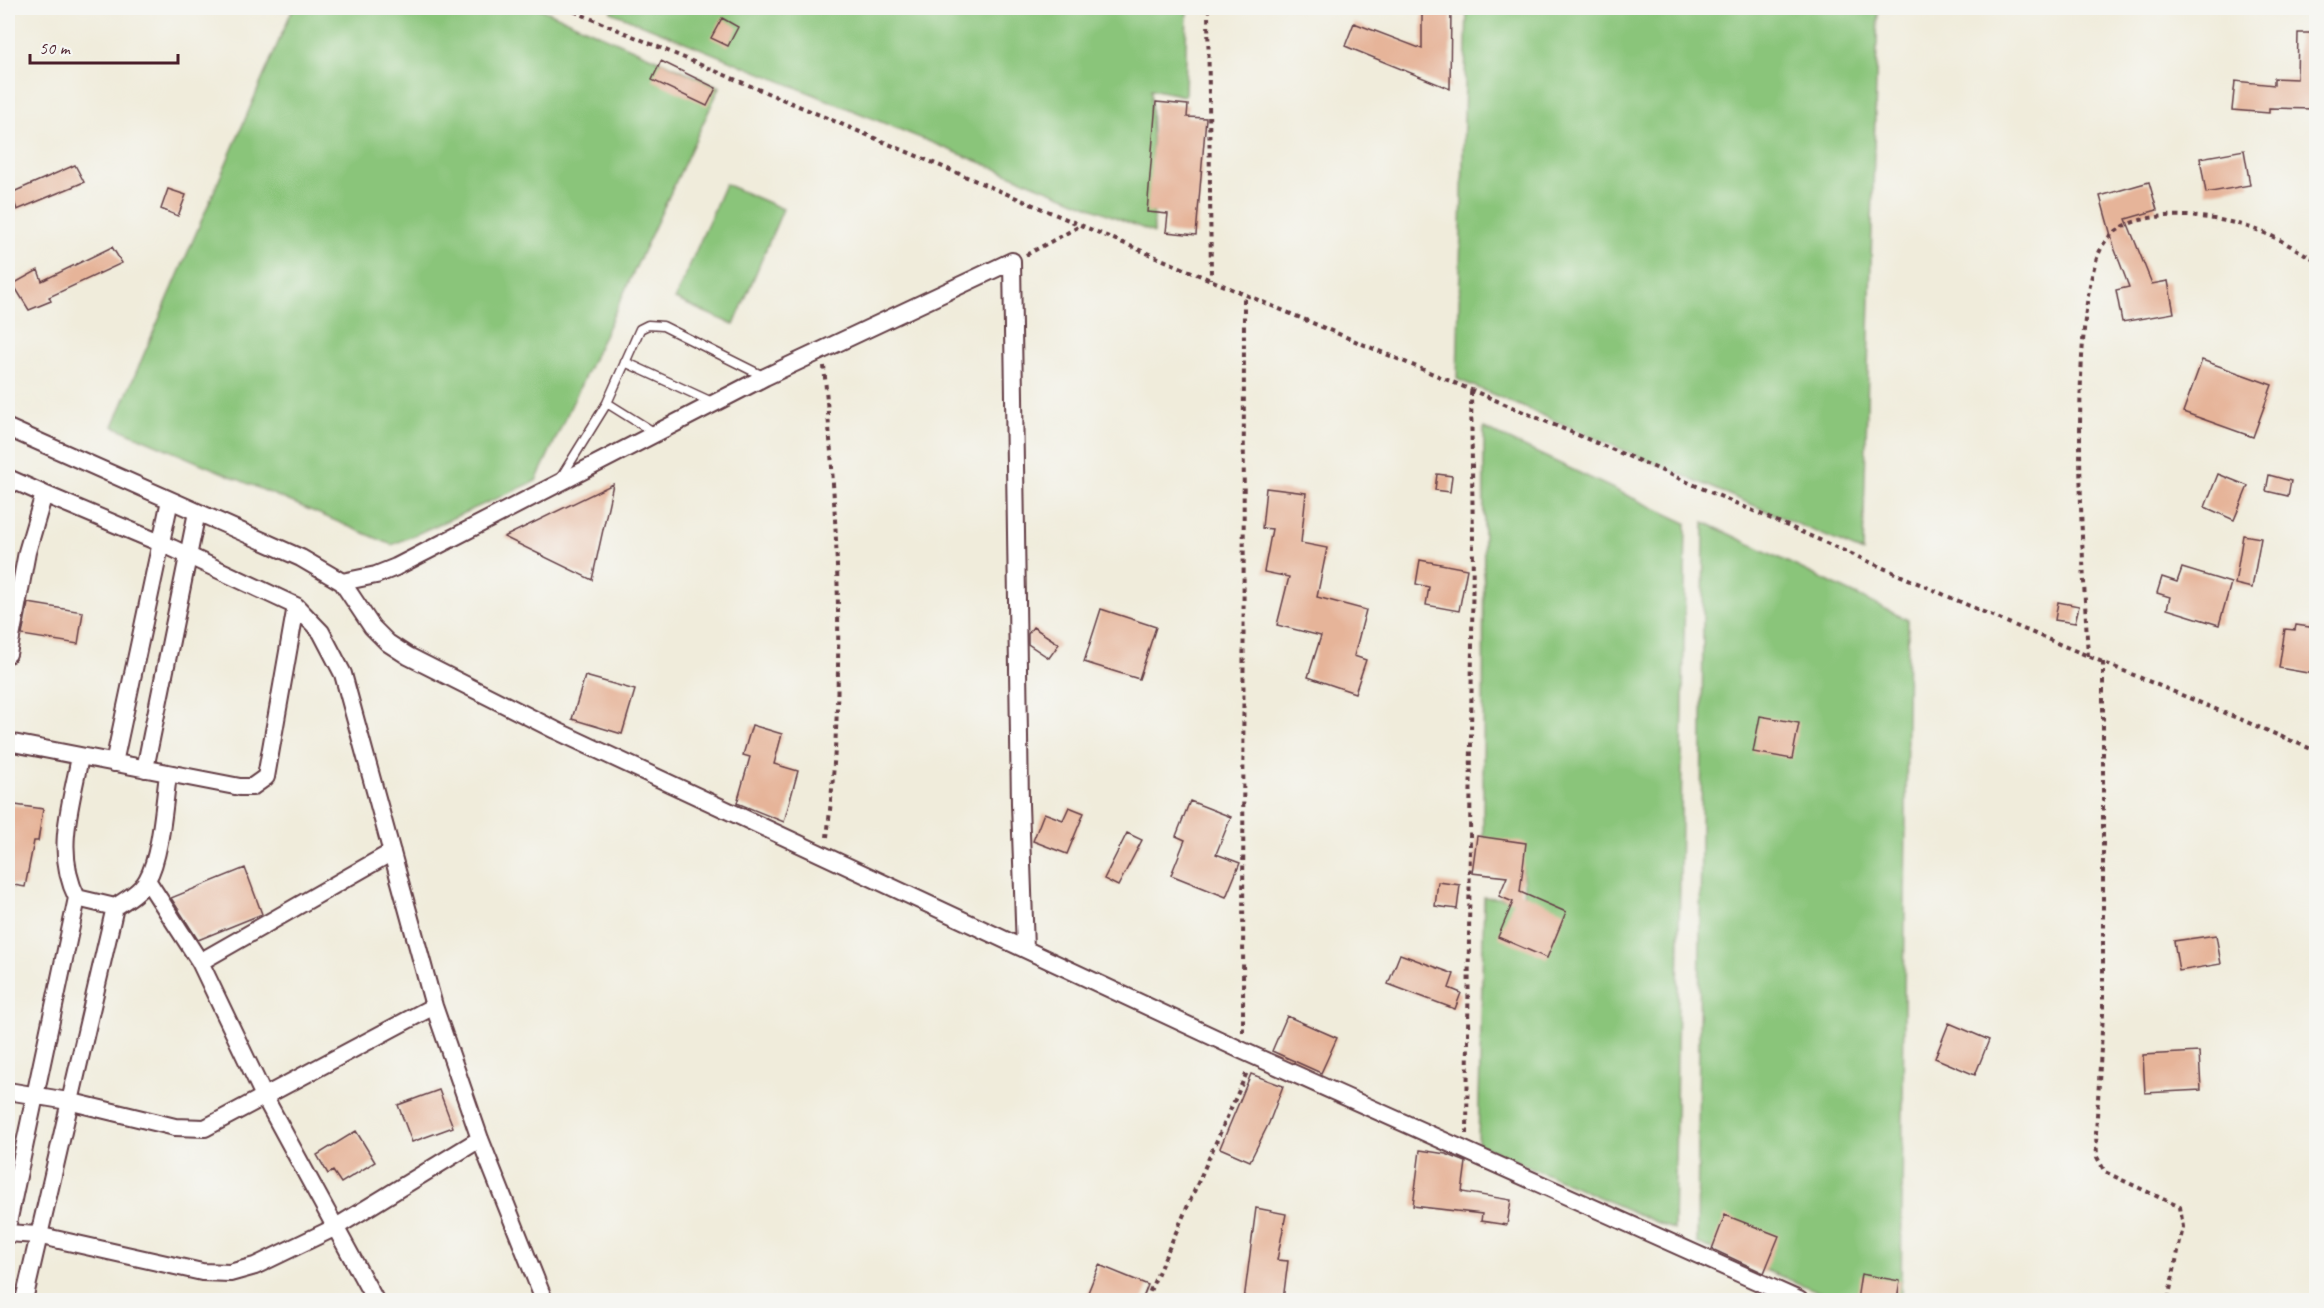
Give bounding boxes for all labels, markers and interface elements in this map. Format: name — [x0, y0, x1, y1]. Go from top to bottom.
scale bar — [30, 27, 178, 65]
text: 50 m — [39, 37, 72, 59]

